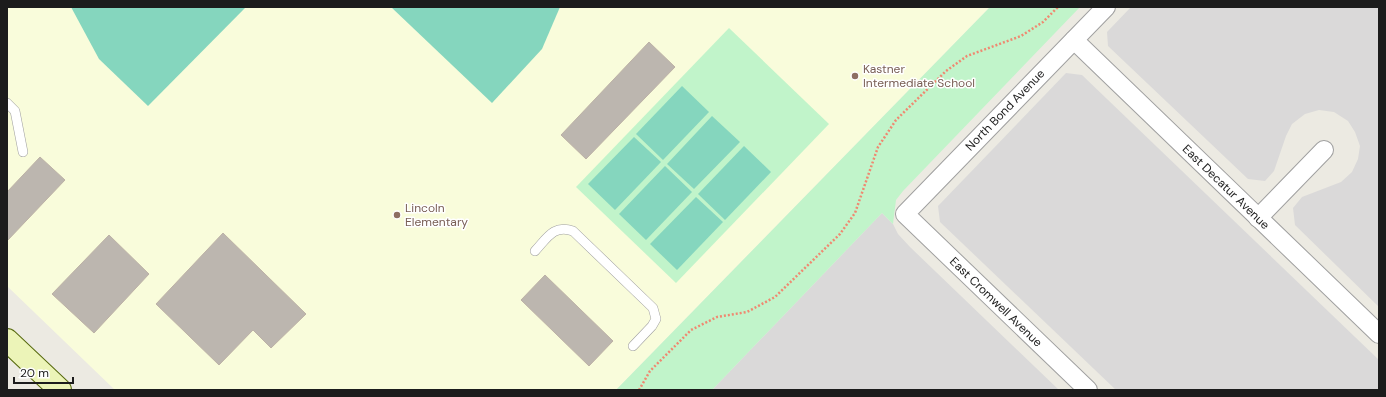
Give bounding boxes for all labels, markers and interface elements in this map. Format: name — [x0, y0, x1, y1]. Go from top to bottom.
place label: Kastner Intermediate School — [863, 61, 975, 91]
street label: North Bond Avenue — [962, 66, 1048, 154]
marker: Kastner Intermediate School — [850, 71, 860, 81]
street label: East Decatur Avenue — [1179, 141, 1273, 233]
place label: Lincoln Elementary — [405, 200, 468, 230]
marker: Lincoln Elementary — [392, 210, 402, 220]
street label: East Cromwell Avenue — [946, 254, 1046, 350]
scale bar — [14, 359, 73, 385]
text: 20 m — [20, 365, 49, 381]

